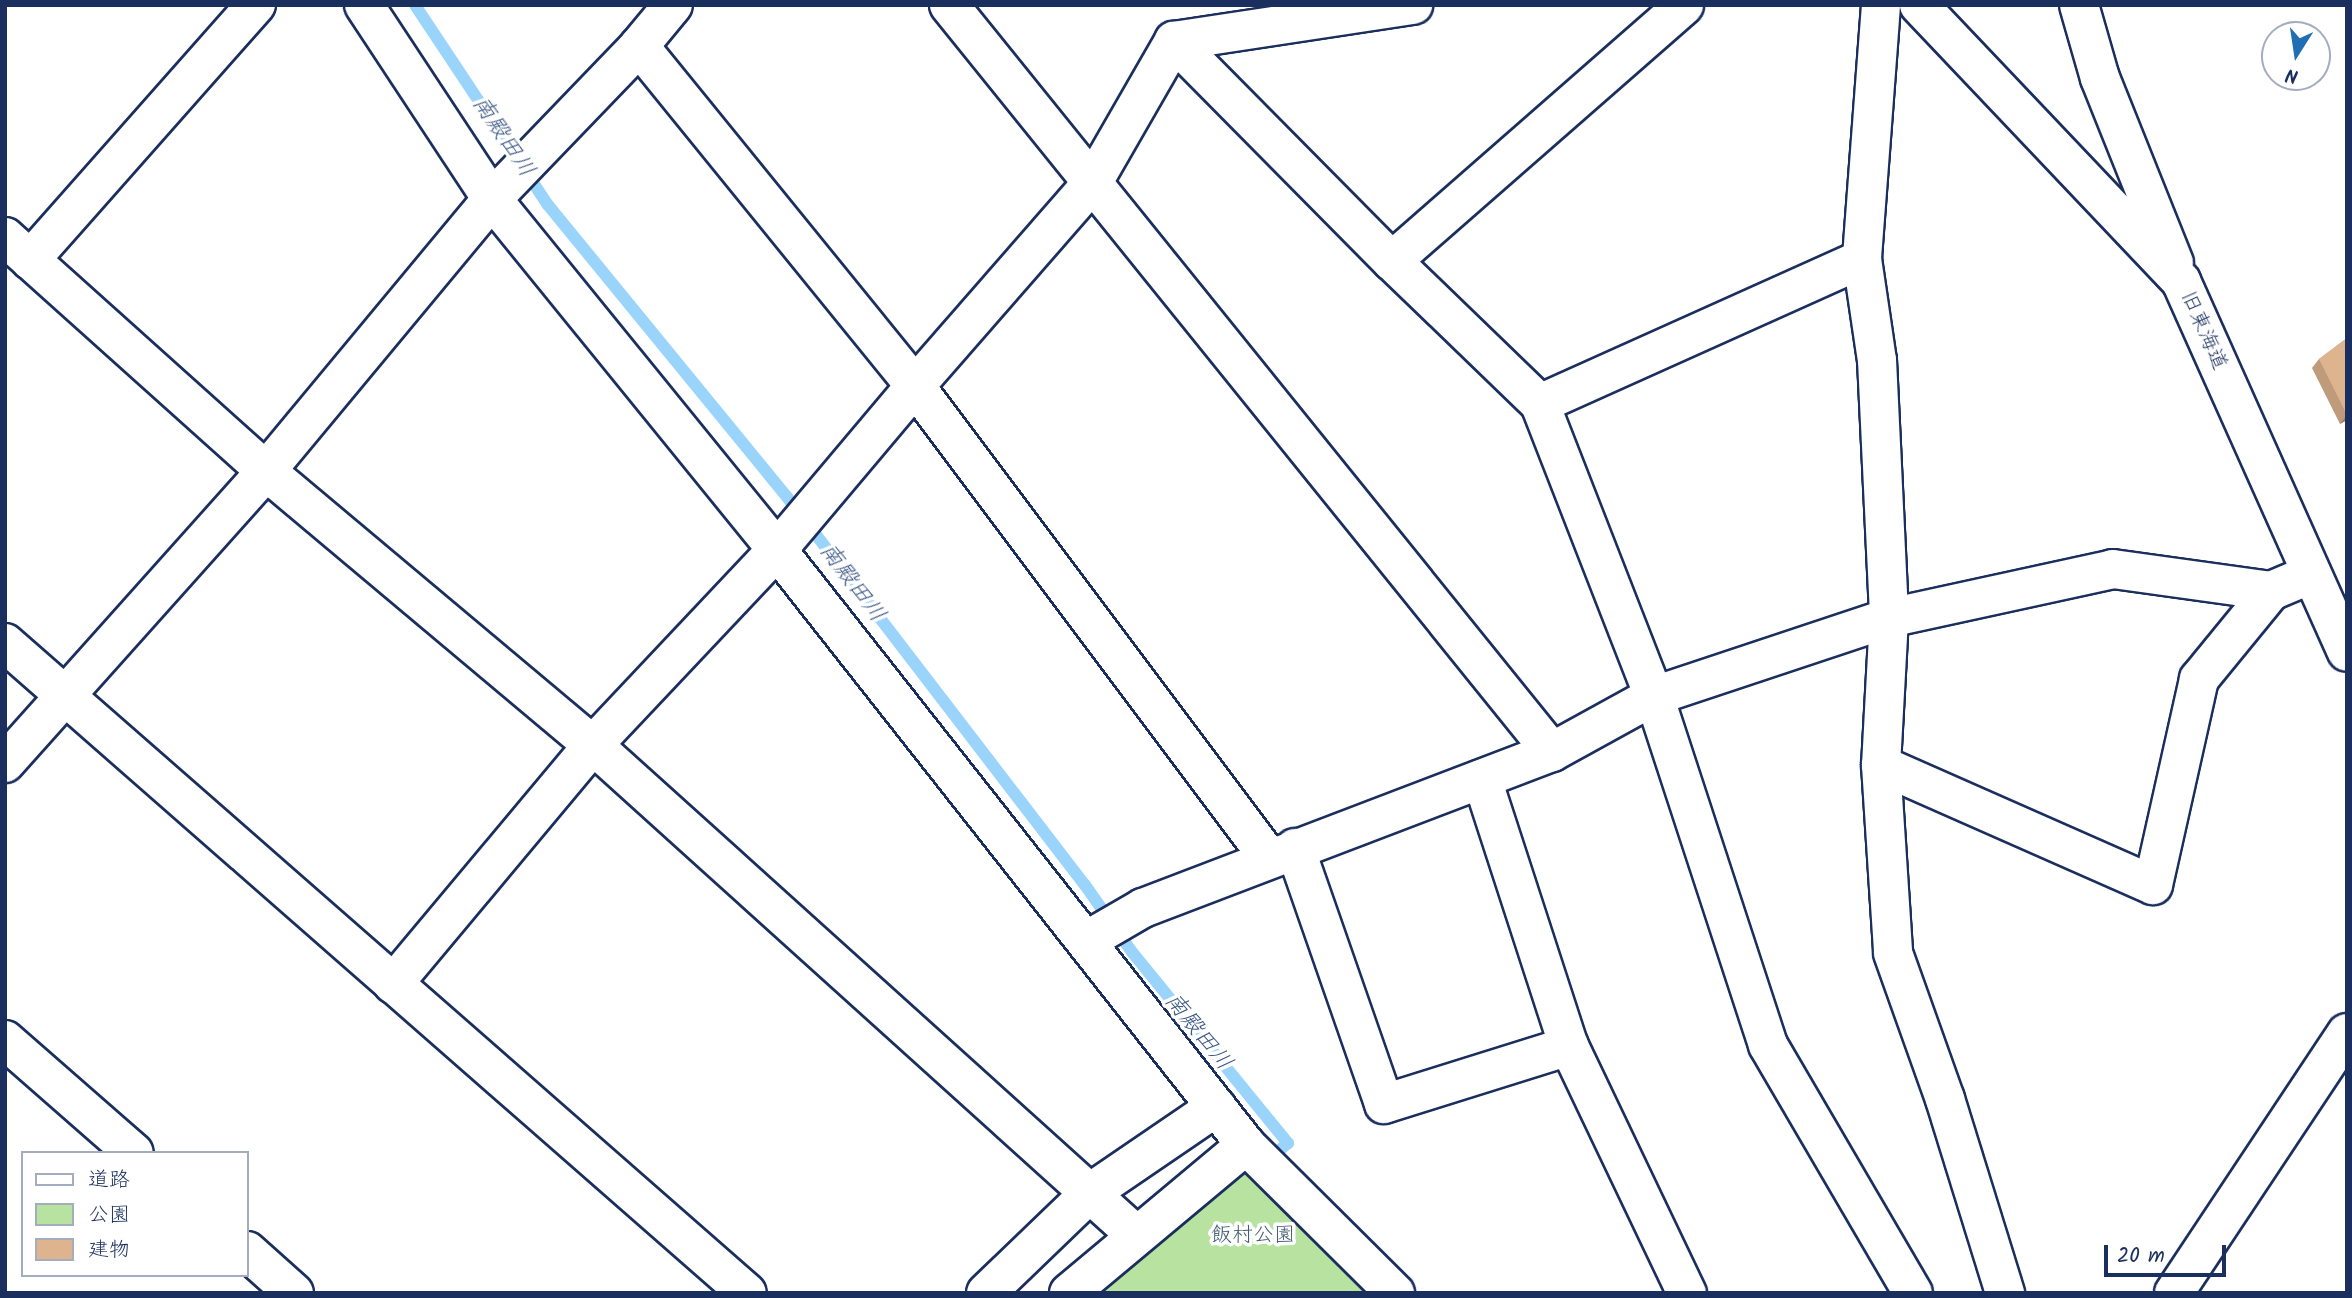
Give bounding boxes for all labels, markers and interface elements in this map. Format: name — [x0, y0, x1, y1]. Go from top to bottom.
north arrow — [2261, 21, 2331, 91]
text: N — [2283, 59, 2301, 91]
water label: 南殿田川 — [466, 91, 540, 183]
street label: 旧東海道 — [2174, 288, 2232, 374]
water label: 南殿田川 — [813, 538, 891, 628]
water label: 南殿田川 — [1158, 988, 1238, 1076]
legend — [21, 1151, 248, 1277]
text: 道路 — [88, 1164, 130, 1197]
text: 公園 — [88, 1199, 130, 1232]
park label: 飯村公園 — [1211, 1223, 1295, 1249]
scale bar — [2107, 1232, 2230, 1276]
text: 建物 — [88, 1234, 130, 1267]
text: 20 m — [2117, 1240, 2165, 1273]

